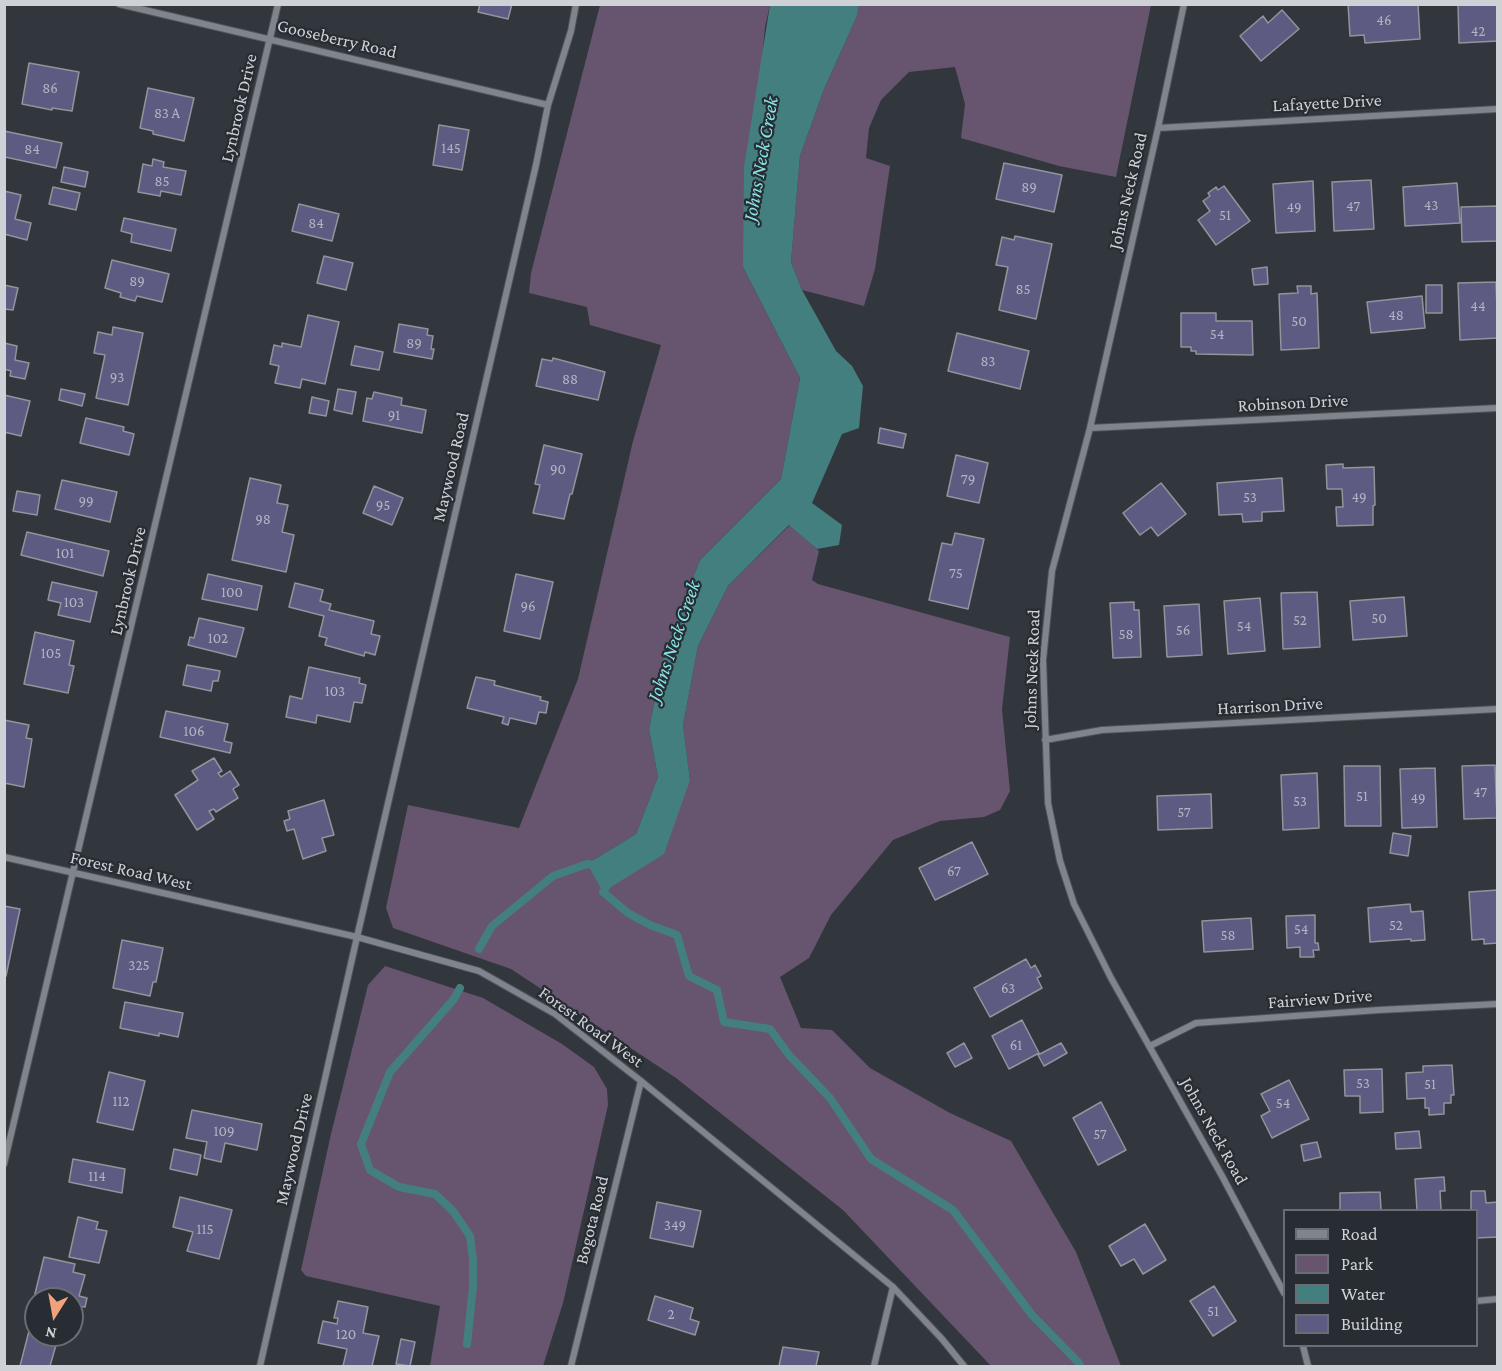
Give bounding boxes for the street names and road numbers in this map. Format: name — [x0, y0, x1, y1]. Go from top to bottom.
street label: Gooseberry Road — [275, 15, 399, 63]
street label: Lynbrook Drive — [216, 52, 262, 164]
street label: Lafayette Drive — [1272, 89, 1382, 117]
street label: Johns Neck Road — [1104, 130, 1152, 252]
street label: Robinson Drive — [1237, 389, 1349, 417]
street label: Maywood Road — [428, 410, 474, 524]
street label: Lynbrook Drive — [105, 525, 151, 637]
street label: Johns Neck Road — [1019, 609, 1045, 729]
street label: Harrison Drive — [1217, 692, 1323, 720]
street label: Forest Road West — [68, 846, 194, 896]
street label: Forest Road West — [534, 982, 648, 1072]
street label: Fairview Drive — [1267, 985, 1373, 1013]
street label: Johns Neck Road — [1176, 1073, 1252, 1189]
street label: Maywood Drive — [271, 1091, 317, 1207]
street label: Bogota Road — [571, 1174, 613, 1266]

